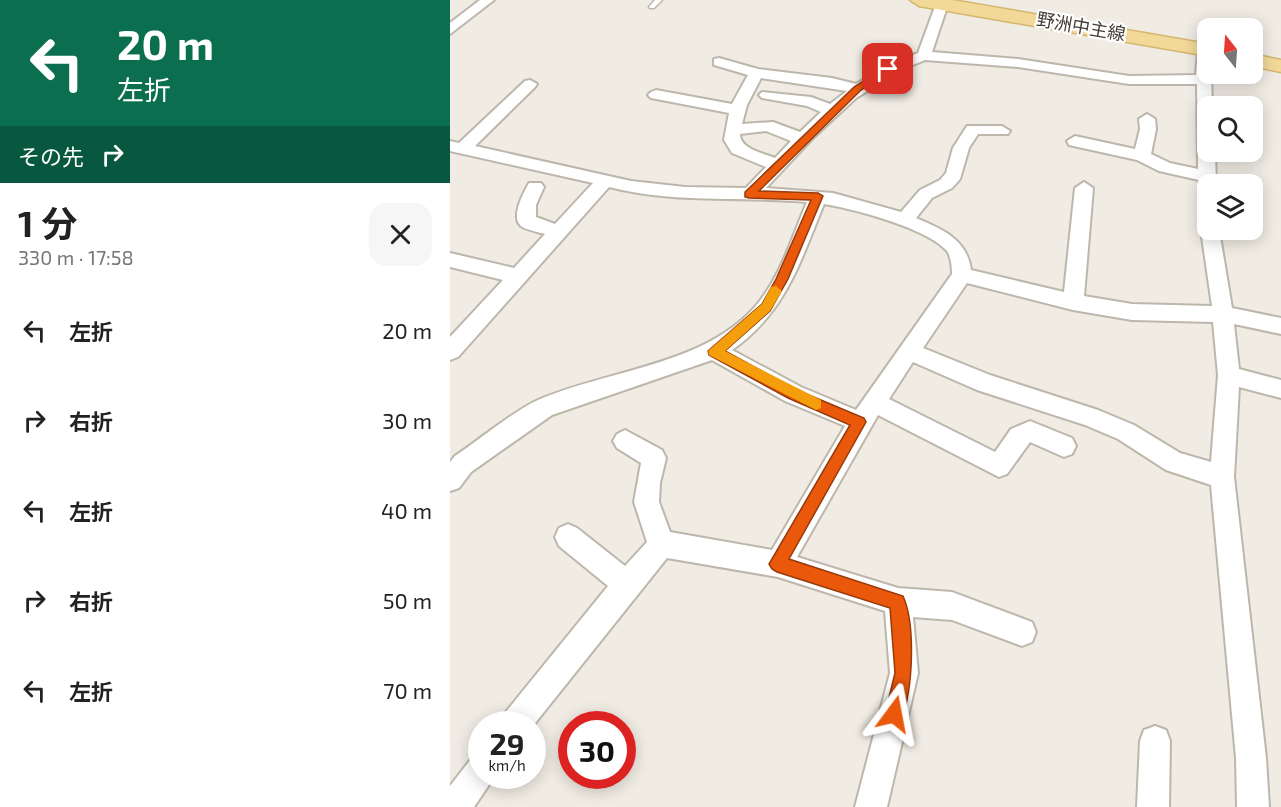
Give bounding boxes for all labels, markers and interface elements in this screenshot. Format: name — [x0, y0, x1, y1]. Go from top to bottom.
street label: 野洲中主線 — [1035, 7, 1127, 45]
text: 20 m — [117, 18, 214, 68]
north arrow — [1197, 18, 1263, 84]
map controls — [1197, 18, 1263, 240]
icon: left — [18, 24, 96, 102]
pin — [862, 43, 913, 94]
icon: arrive — [871, 52, 904, 85]
text: 左折 — [117, 73, 171, 105]
button: search — [1197, 96, 1263, 162]
icon: right — [96, 138, 129, 171]
text: その先 — [18, 143, 84, 169]
button: layers — [1197, 174, 1263, 240]
text: 1 分 — [18, 201, 77, 244]
button: close — [369, 203, 432, 266]
text: 330 m · 17:58 — [18, 245, 134, 269]
icon: left — [18, 314, 51, 347]
text: 20 m — [382, 317, 432, 343]
text: 左折 — [69, 318, 113, 344]
icon: right — [18, 404, 51, 437]
text: 30 m — [382, 407, 432, 433]
text: 右折 — [69, 408, 113, 434]
icon: left — [18, 494, 51, 527]
text: 40 m — [381, 497, 432, 523]
text: 左折 — [69, 498, 113, 524]
icon: right — [18, 584, 51, 617]
text: 50 m — [383, 587, 432, 613]
text: 右折 — [69, 588, 113, 614]
icon: left — [18, 674, 51, 707]
text: 70 m — [383, 677, 432, 703]
text: 左折 — [69, 678, 113, 704]
position arrow — [862, 682, 926, 746]
speed limit sign: 30 — [558, 711, 636, 789]
text: 29 — [489, 725, 525, 761]
text: km/h — [488, 756, 526, 774]

